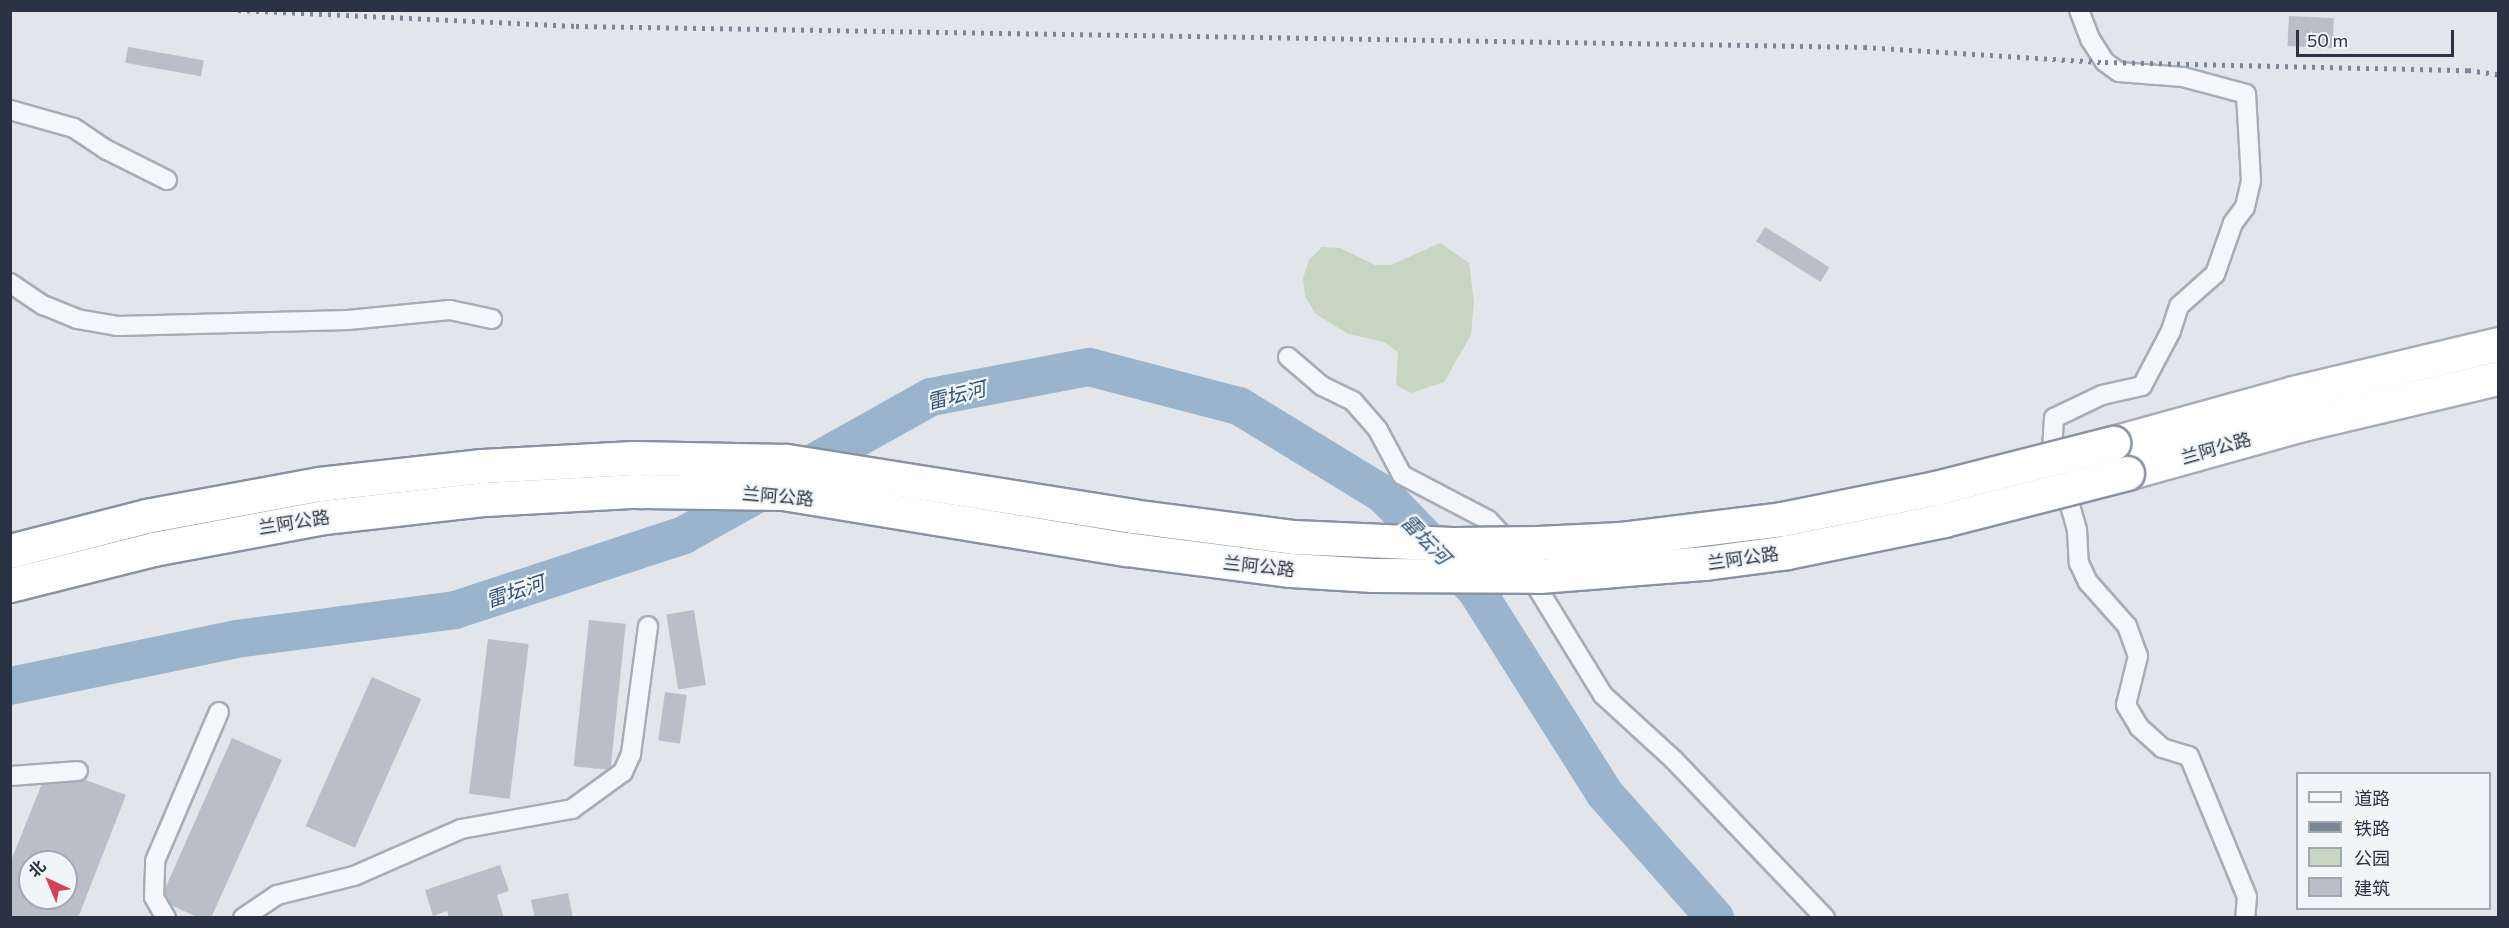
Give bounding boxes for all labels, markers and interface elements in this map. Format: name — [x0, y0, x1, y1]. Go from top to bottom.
scale bar — [2299, 18, 2456, 56]
text: 50 m — [2307, 29, 2348, 51]
water label: 雷坛河 — [924, 376, 988, 414]
street label: 兰阿公路 — [2178, 428, 2254, 468]
street label: 兰阿公路 — [741, 482, 815, 510]
street label: 兰阿公路 — [257, 506, 331, 538]
water label: 雷坛河 — [1397, 509, 1455, 569]
street label: 兰阿公路 — [1706, 542, 1780, 574]
street label: 兰阿公路 — [1222, 551, 1296, 581]
water label: 雷坛河 — [483, 570, 547, 612]
legend — [2296, 772, 2491, 910]
text: 道路 — [2354, 787, 2390, 809]
text: 铁路 — [2354, 817, 2390, 839]
text: 公园 — [2354, 847, 2390, 869]
north arrow — [18, 850, 78, 910]
text: 北 — [24, 856, 49, 881]
text: 建筑 — [2354, 877, 2390, 899]

